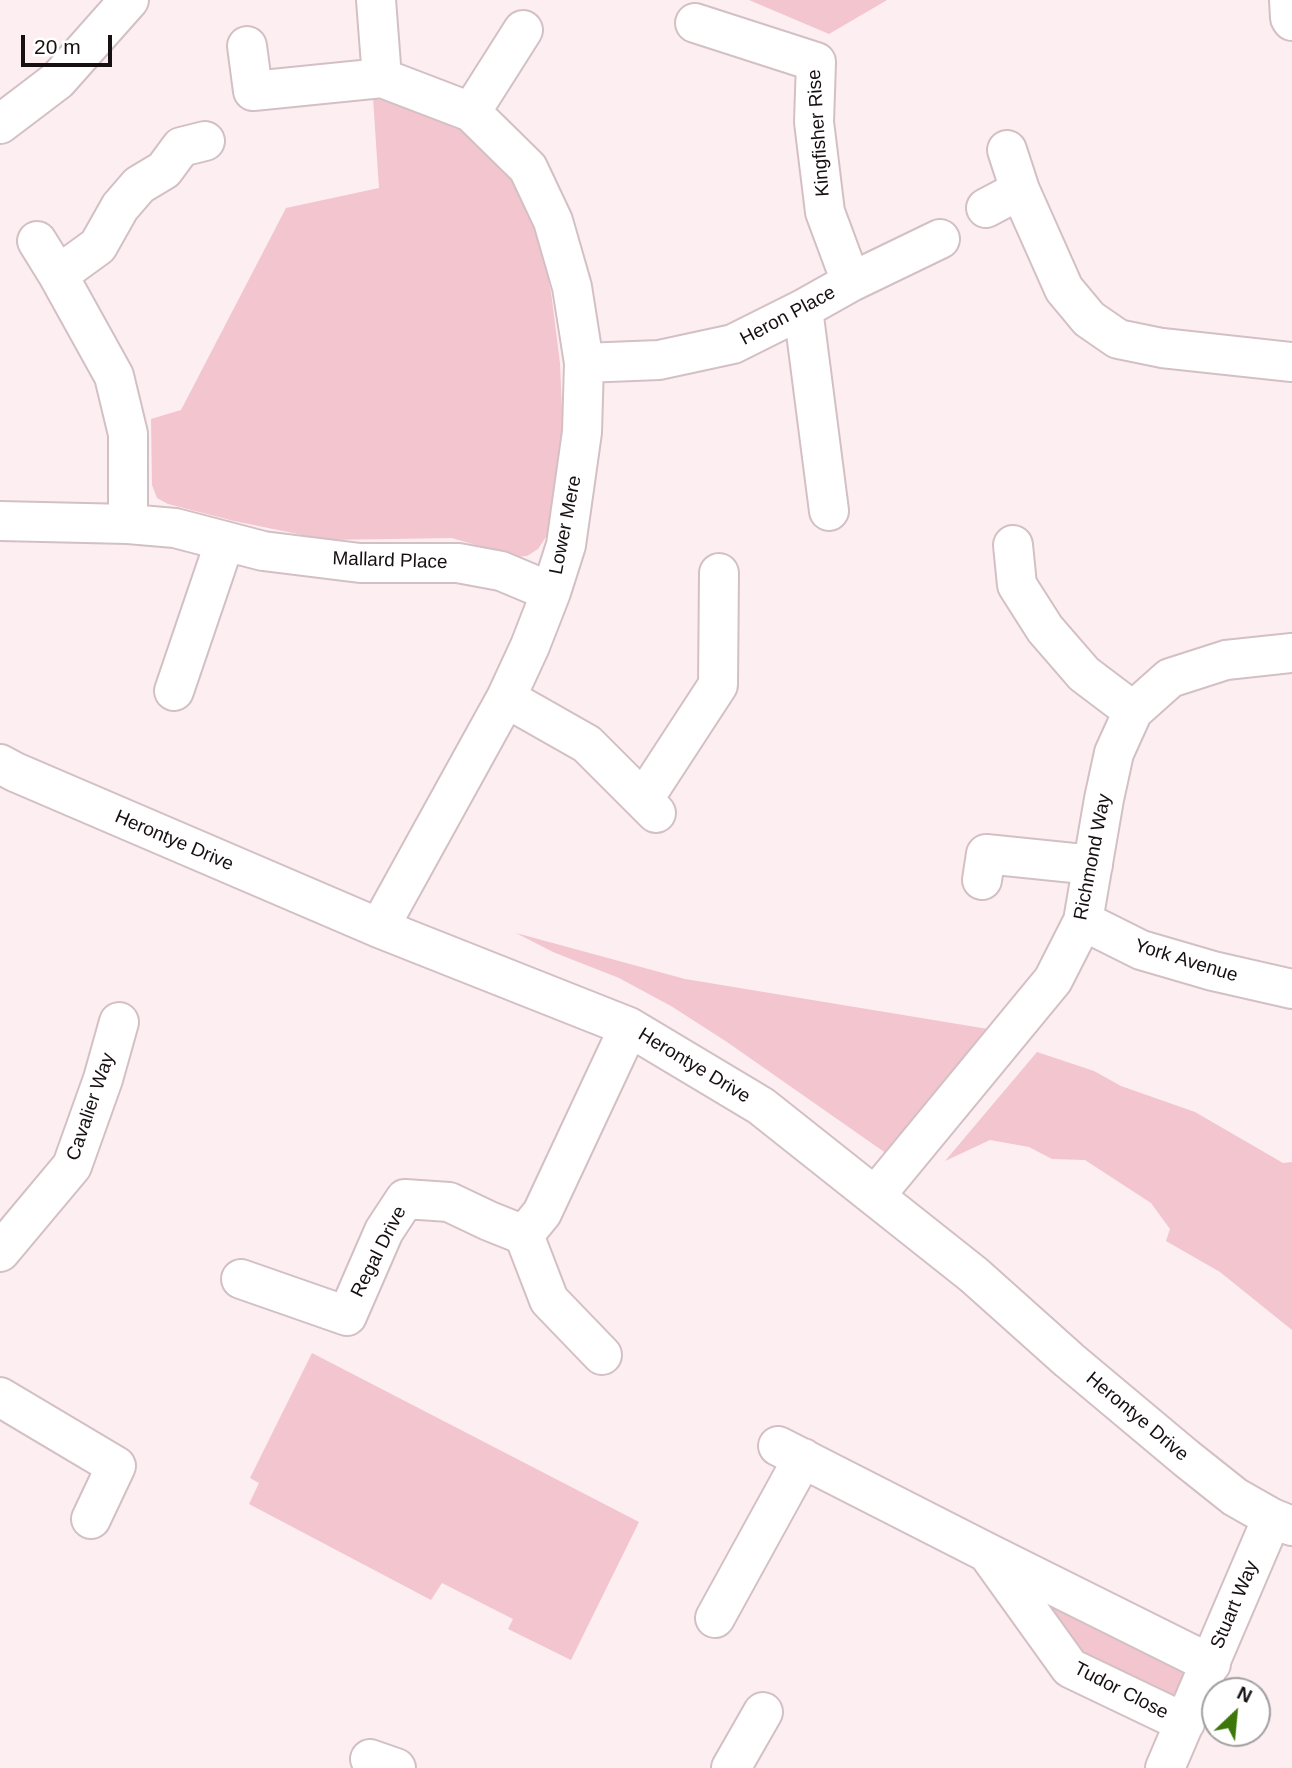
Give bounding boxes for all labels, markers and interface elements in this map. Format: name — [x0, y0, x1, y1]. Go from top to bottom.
scale bar — [24, 21, 116, 65]
text: 20 m — [34, 35, 81, 58]
street label: Kingfisher Rise — [803, 68, 835, 198]
street label: Heron Place — [736, 281, 840, 351]
street label: Lower Mere — [545, 474, 587, 576]
street label: Mallard Place — [332, 548, 448, 574]
street label: Richmond Way — [1070, 792, 1116, 922]
street label: Herontye Drive — [111, 806, 237, 876]
street label: York Avenue — [1132, 935, 1240, 987]
street label: Herontye Drive — [634, 1024, 754, 1108]
street label: Cavalier Way — [62, 1050, 120, 1164]
street label: Regal Drive — [346, 1203, 412, 1301]
street label: Herontye Drive — [1081, 1368, 1193, 1466]
street label: Stuart Way — [1206, 1558, 1264, 1652]
street label: Tudor Close — [1070, 1658, 1172, 1724]
north arrow — [1201, 1677, 1271, 1747]
text: N — [1234, 1682, 1255, 1707]

